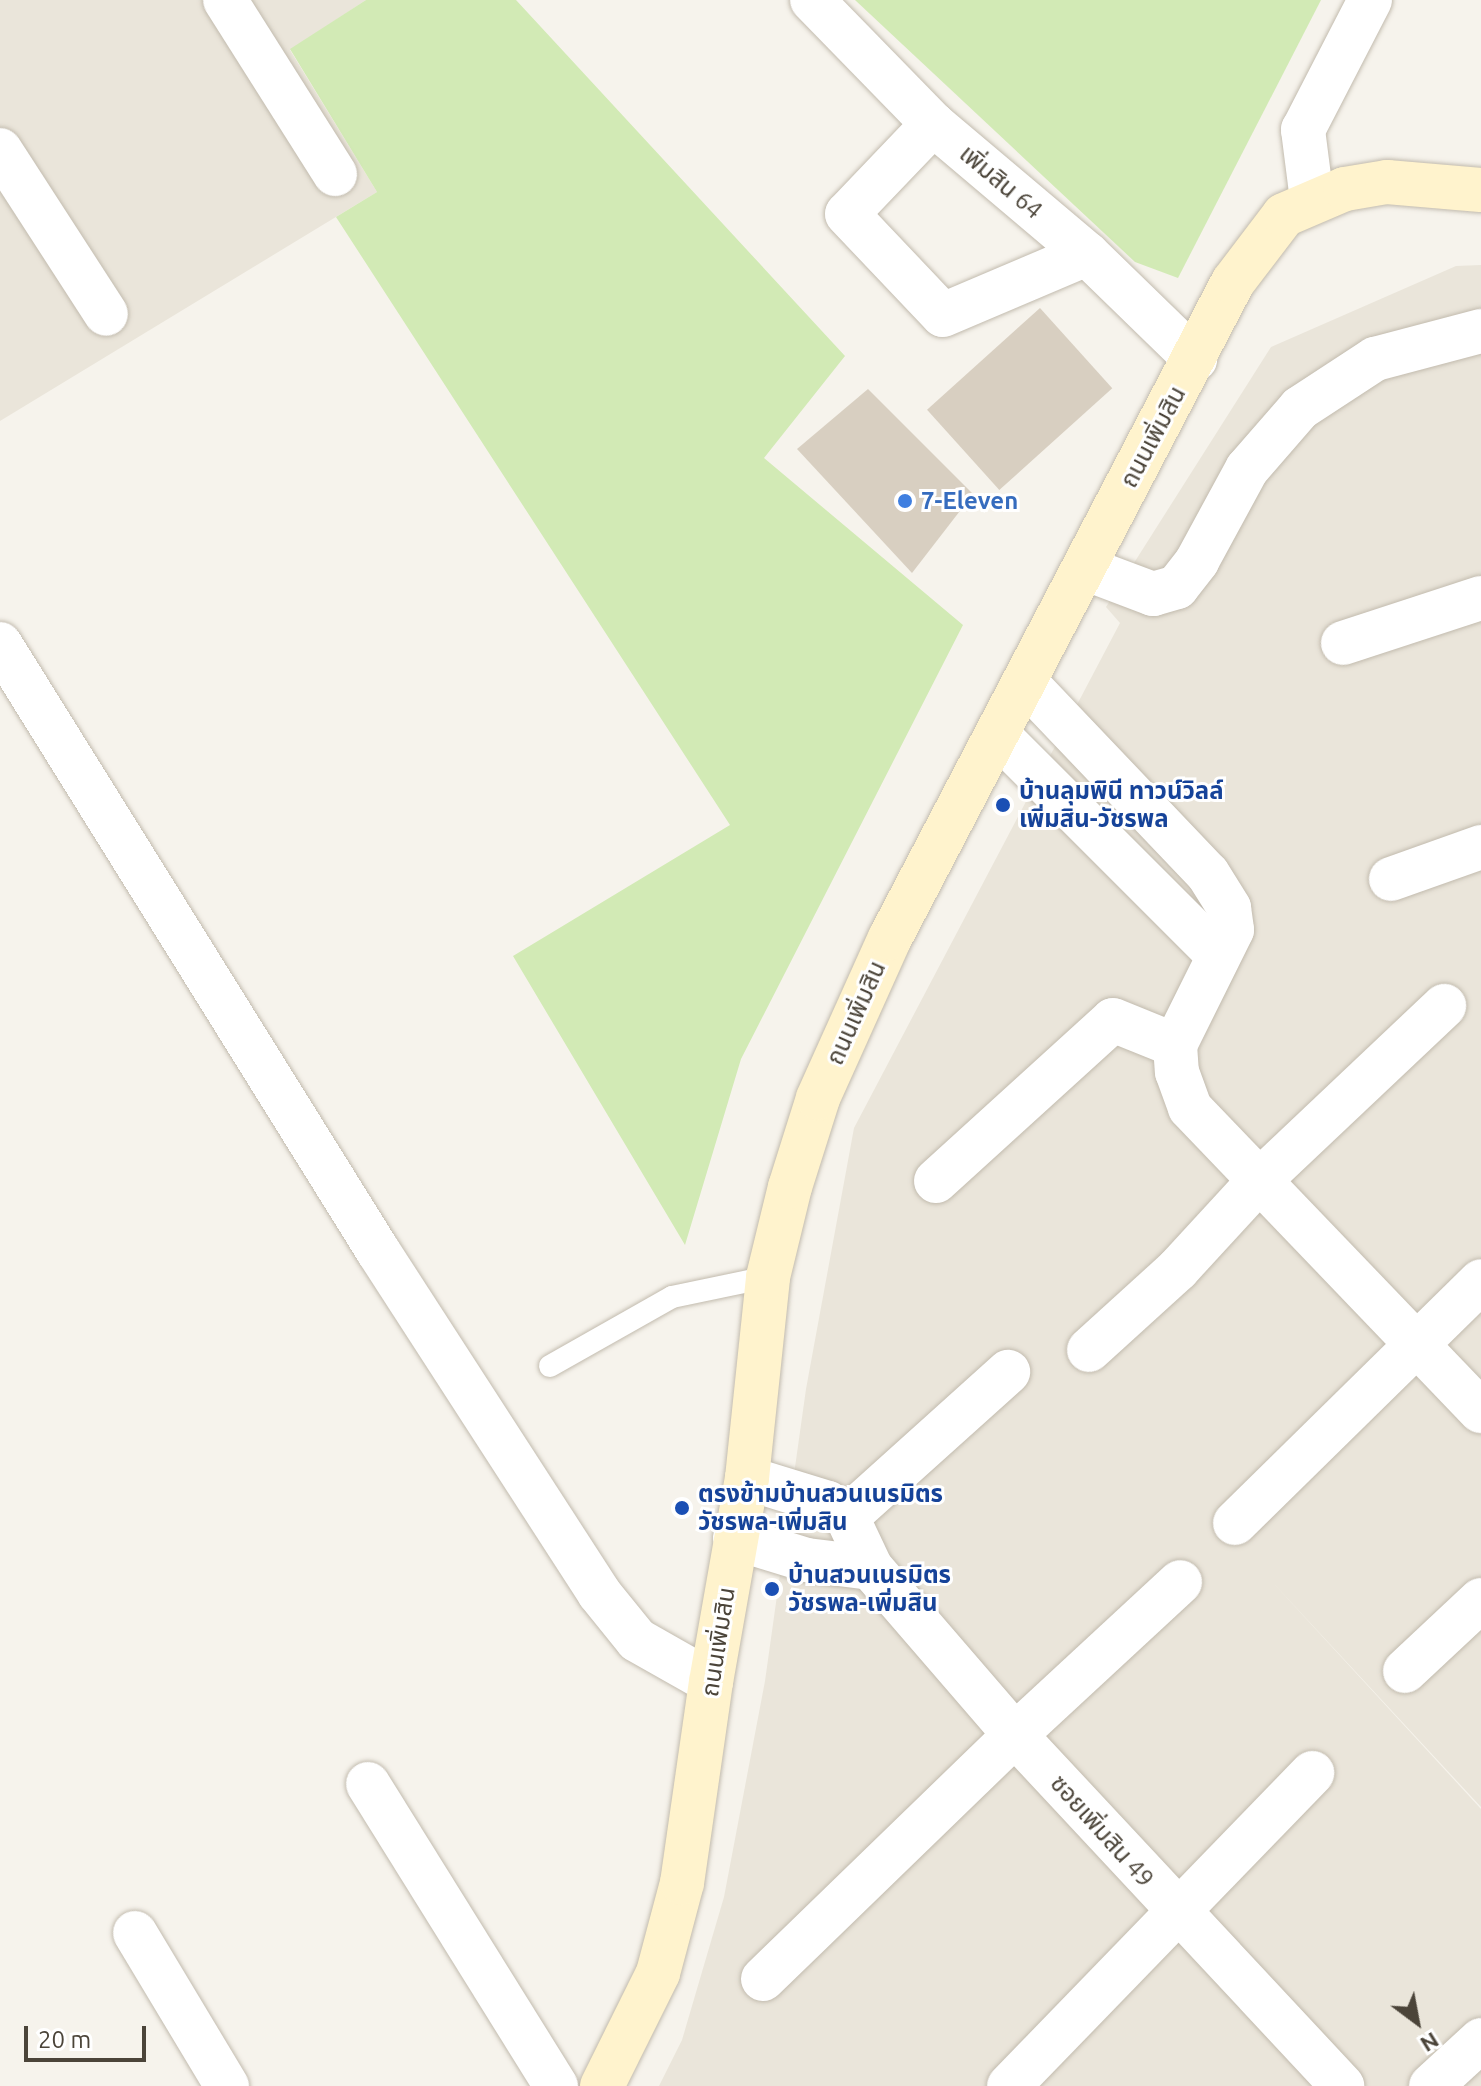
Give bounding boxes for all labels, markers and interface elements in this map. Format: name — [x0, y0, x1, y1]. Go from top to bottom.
street label: เพิ่มสิน 64 — [954, 139, 1048, 225]
street label: ถนนเพิ่มสิน — [1114, 382, 1192, 492]
place label: 7-Eleven — [921, 487, 1018, 515]
marker: 7-Eleven — [896, 492, 914, 510]
place label: บ้านลุมพินี ทาวน์วิลล์ เพิ่มสิน-วัชรพล — [1019, 777, 1224, 833]
marker: บ้านลุมพินี ทาวน์วิลล์ เพิ่มสิน-วัชรพล — [994, 796, 1012, 814]
street label: ถนนเพิ่มสิน — [820, 957, 892, 1069]
place label: ตรงข้ามบ้านสวนเนรมิตร วัชรพล-เพิ่มสิน — [698, 1480, 943, 1536]
marker: ตรงข้ามบ้านสวนเนรมิตร วัชรพล-เพิ่มสิน — [673, 1499, 691, 1517]
place label: บ้านสวนเนรมิตร วัชรพล-เพิ่มสิน — [788, 1561, 951, 1617]
marker: บ้านสวนเนรมิตร วัชรพล-เพิ่มสิน — [763, 1580, 781, 1598]
street label: ถนนเพิ่มสิน — [695, 1585, 741, 1699]
street label: ซอยเพิ่มสิน 49 — [1044, 1769, 1160, 1893]
north arrow — [1377, 1982, 1457, 2062]
scale bar — [28, 2010, 150, 2060]
text: 20 m — [38, 2026, 91, 2053]
text: N — [1416, 2028, 1444, 2058]

